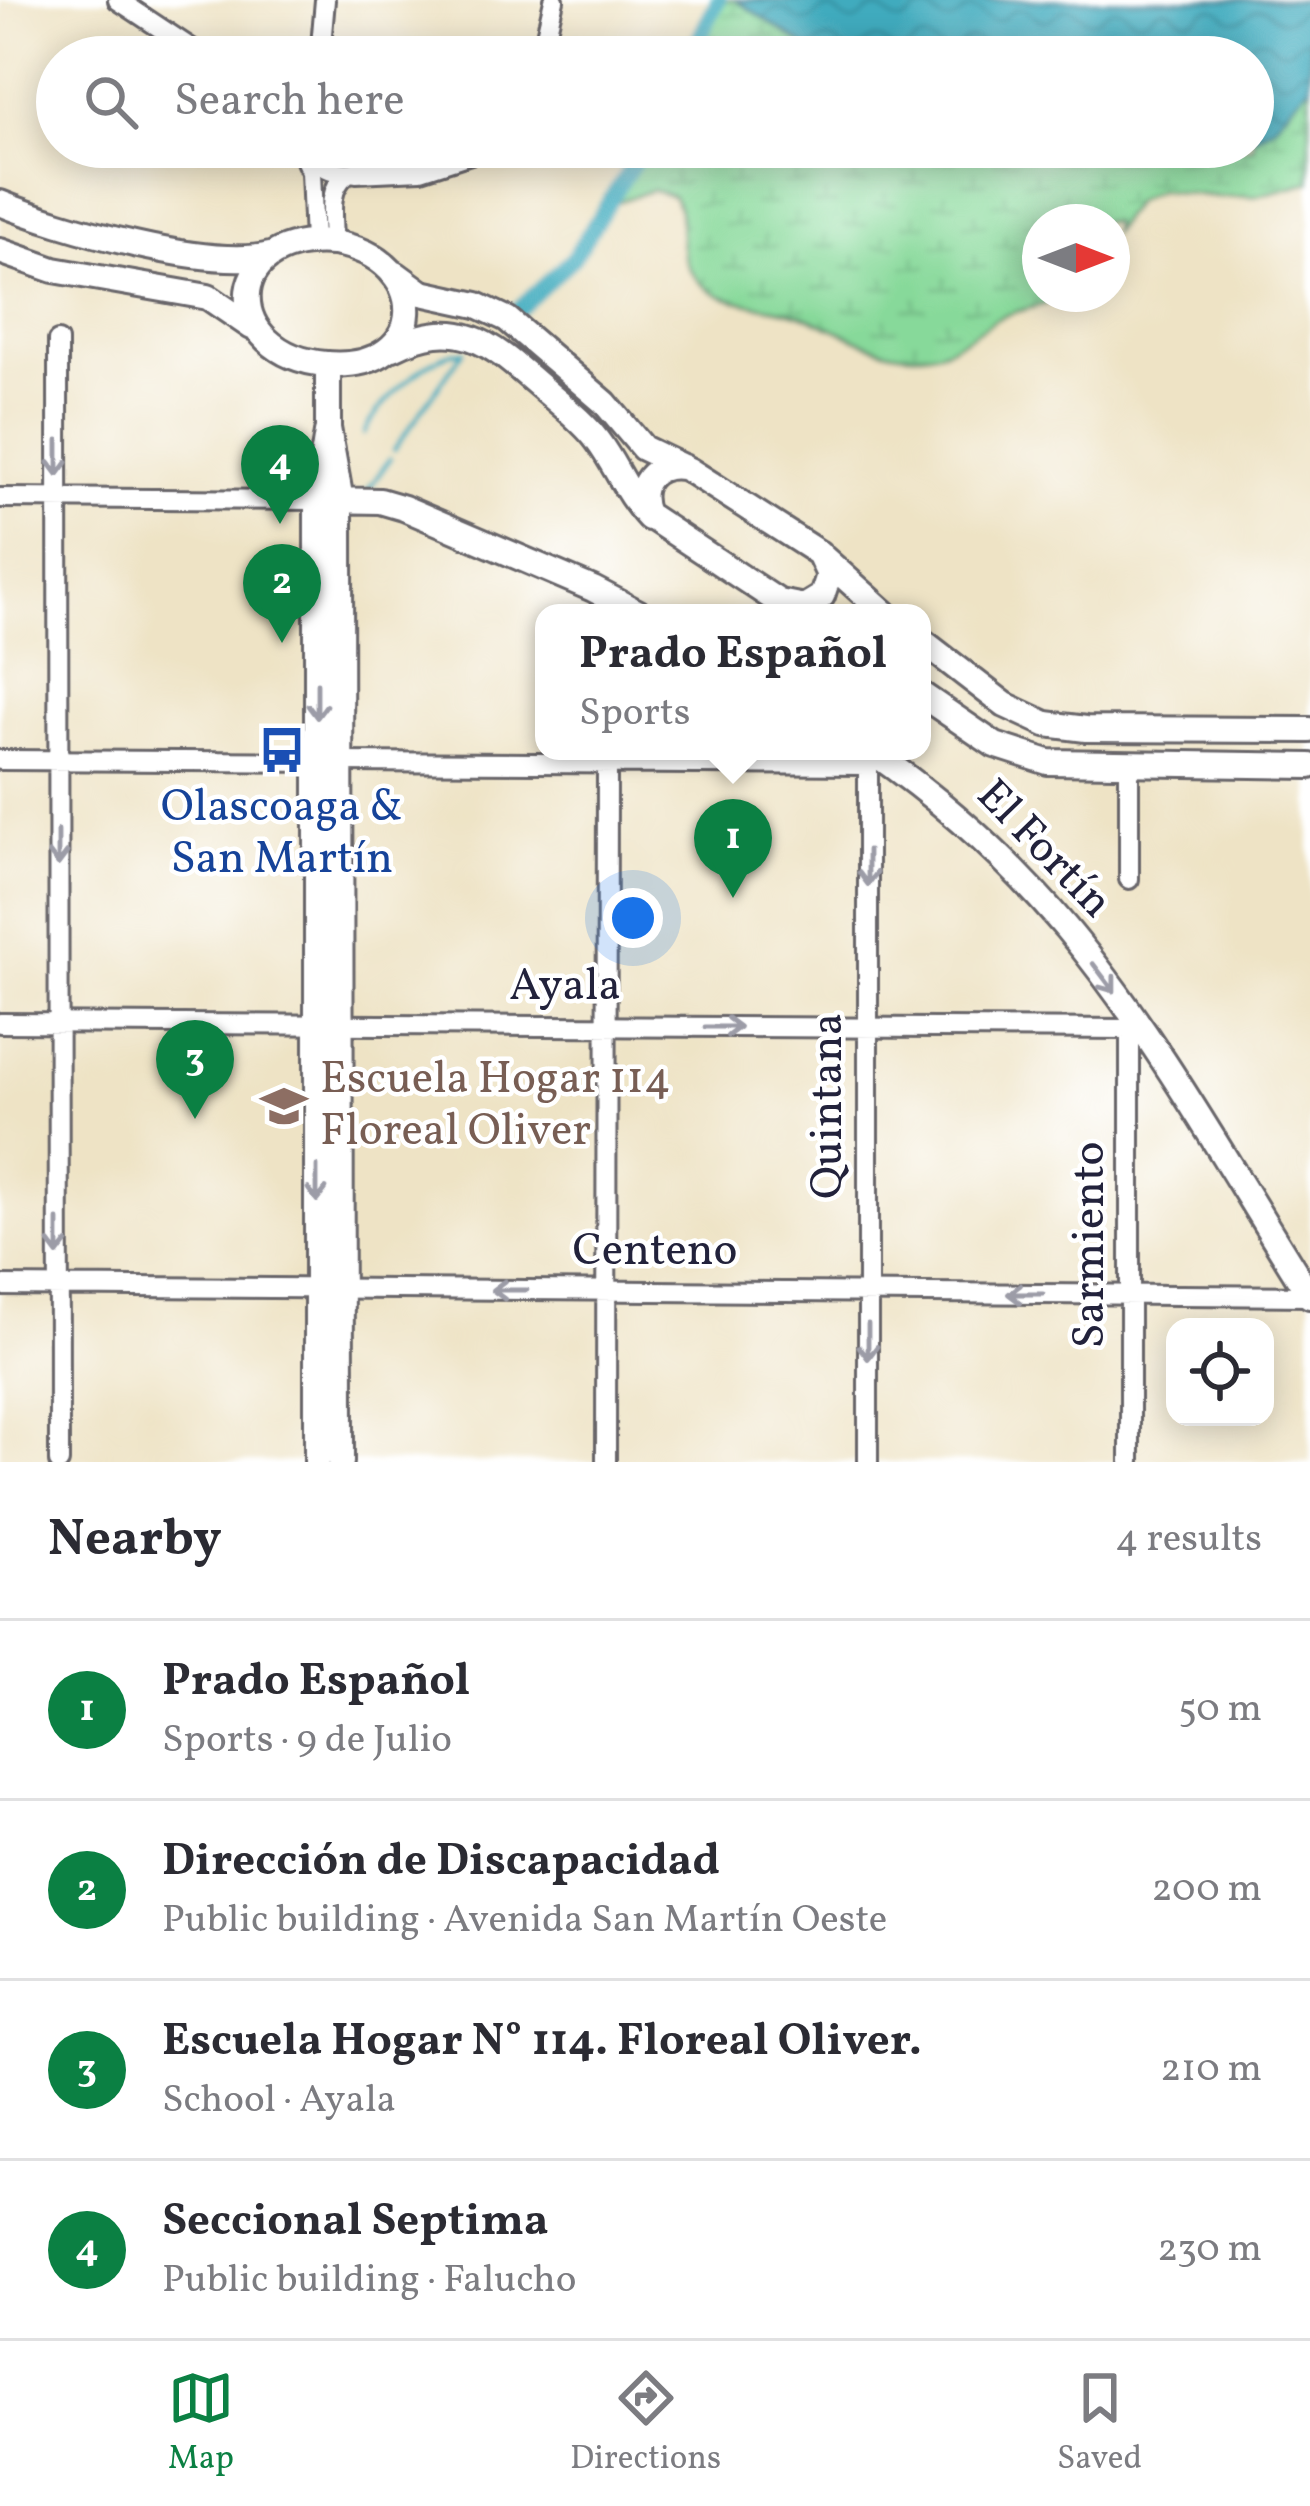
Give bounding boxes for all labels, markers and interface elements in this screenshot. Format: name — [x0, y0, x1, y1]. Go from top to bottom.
search box — [36, 36, 1274, 168]
icon: search — [78, 69, 144, 135]
text: Search here — [174, 71, 405, 134]
north arrow — [1022, 204, 1130, 312]
pin: 4 — [241, 425, 319, 524]
one-way arrow — [47, 438, 69, 477]
pin: 2 — [243, 544, 321, 643]
popup — [535, 604, 931, 760]
text: Prado Español — [579, 624, 887, 687]
one-way arrow — [306, 681, 328, 720]
text: Sports — [579, 687, 690, 741]
bus stop icon: Olascoaga & San Martín — [257, 725, 307, 775]
street label: El Fortín — [961, 766, 1125, 934]
place label: Olascoaga & San Martín — [161, 777, 403, 892]
pin: 1 — [694, 799, 772, 898]
one-way arrow — [47, 828, 69, 867]
one-way arrow — [857, 848, 879, 887]
your location — [603, 888, 663, 948]
street label: Ayala — [509, 956, 621, 1019]
one-way arrow — [1091, 961, 1116, 994]
street label: Quintana — [798, 1013, 861, 1199]
one-way arrow — [703, 1016, 742, 1038]
pin: 3 — [156, 1020, 234, 1119]
place label: Escuela Hogar 114 Floreal Oliver — [320, 1049, 671, 1164]
school or university icon: Escuela Hogar 114 Floreal Oliver — [259, 1081, 309, 1131]
street label: Sarmiento — [1060, 1142, 1123, 1348]
one-way arrow — [306, 1164, 328, 1203]
one-way arrow — [47, 1218, 69, 1257]
street label: Centeno — [572, 1221, 738, 1284]
one-way arrow — [490, 1279, 529, 1301]
one-way arrow — [1006, 1283, 1045, 1305]
map controls — [1166, 1318, 1274, 1426]
button: locate — [1166, 1318, 1274, 1426]
one-way arrow — [857, 1322, 879, 1361]
text: Nearby — [48, 1505, 222, 1576]
text: 4 results — [1115, 1513, 1262, 1567]
text: Prado Español — [162, 1651, 470, 1714]
text: 1 — [79, 1683, 95, 1737]
text: 50 m — [1178, 1683, 1262, 1737]
text: Sports · 9 de Julio — [162, 1714, 452, 1768]
text: Dirección de Discapacidad — [162, 1831, 720, 1894]
text: 2 — [77, 1863, 97, 1917]
text: 200 m — [1151, 1863, 1262, 1917]
text: Public building · Avenida San Martín Oeste — [162, 1894, 887, 1948]
text: Escuela Hogar N° 114. Floreal Oliver. — [162, 2011, 922, 2074]
text: 3 — [77, 2043, 97, 2097]
text: 210 m — [1160, 2043, 1262, 2097]
text: School · Ayala — [162, 2074, 396, 2128]
text: Seccional Septima — [162, 2191, 549, 2254]
text: 4 — [75, 2223, 99, 2277]
text: 230 m — [1157, 2223, 1262, 2277]
text: Public building · Falucho — [162, 2254, 577, 2308]
tab: Map — [168, 2365, 234, 2483]
tab: Directions — [570, 2365, 721, 2483]
tab: Saved — [1057, 2365, 1142, 2483]

